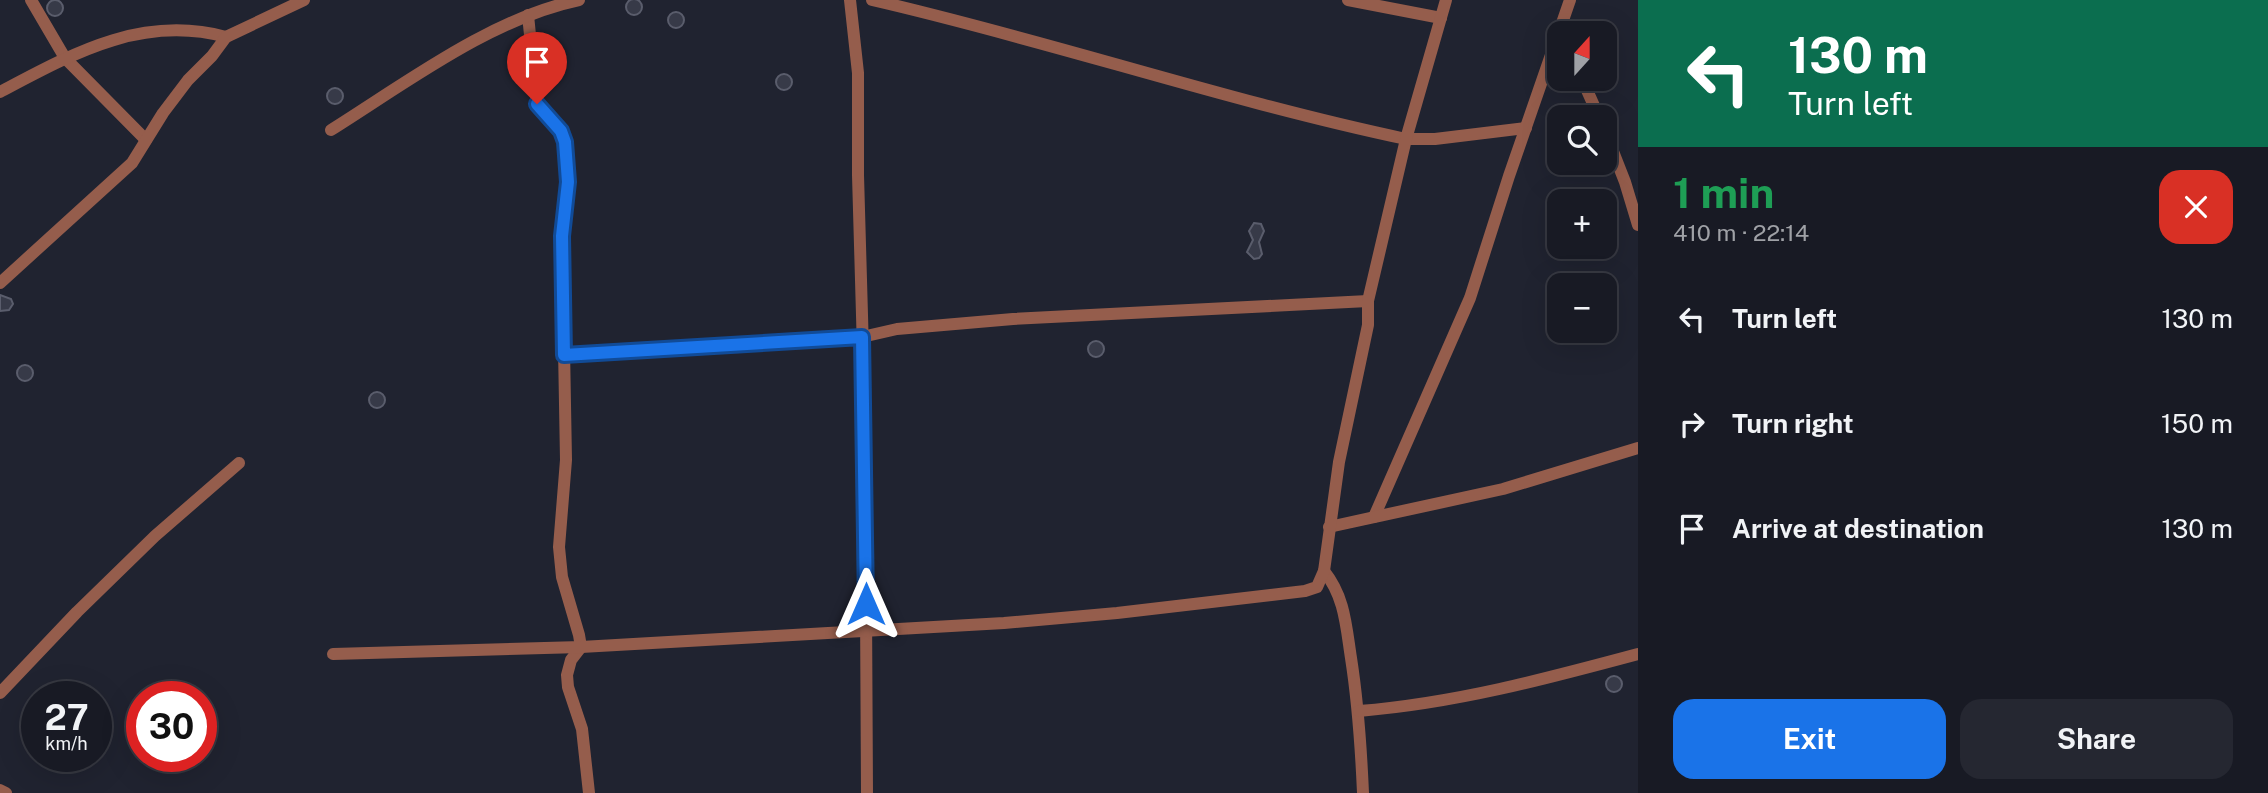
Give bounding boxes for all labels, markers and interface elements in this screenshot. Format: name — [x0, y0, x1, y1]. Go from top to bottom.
north arrow — [1547, 21, 1617, 91]
map controls — [1547, 21, 1617, 343]
text: 130 m — [1788, 26, 1928, 84]
icon: left — [1673, 28, 1764, 119]
pin — [507, 32, 567, 104]
icon: arrive — [518, 43, 556, 81]
text: Turn left — [1788, 85, 1913, 122]
button: search — [1547, 105, 1617, 175]
text: 1 min — [1673, 168, 1774, 217]
button: close — [2159, 170, 2233, 244]
button: + — [1547, 189, 1617, 259]
text: 410 m · 22:14 — [1673, 219, 1809, 246]
button: − — [1547, 273, 1617, 343]
icon: left — [1673, 300, 1711, 338]
text: Turn left — [1732, 303, 1837, 334]
text: 130 m — [2161, 303, 2233, 334]
icon: right — [1673, 405, 1711, 443]
text: Turn right — [1732, 408, 1854, 439]
text: 150 m — [2161, 408, 2233, 439]
icon: arrive — [1673, 510, 1711, 548]
text: Arrive at destination — [1732, 513, 1984, 544]
text: 130 m — [2161, 513, 2233, 544]
position arrow — [829, 567, 903, 641]
speed limit sign: 30 — [126, 681, 217, 772]
text: 27 — [44, 697, 89, 738]
button: Exit — [1673, 699, 1946, 779]
button: Share — [1960, 699, 2233, 779]
text: km/h — [45, 733, 88, 754]

